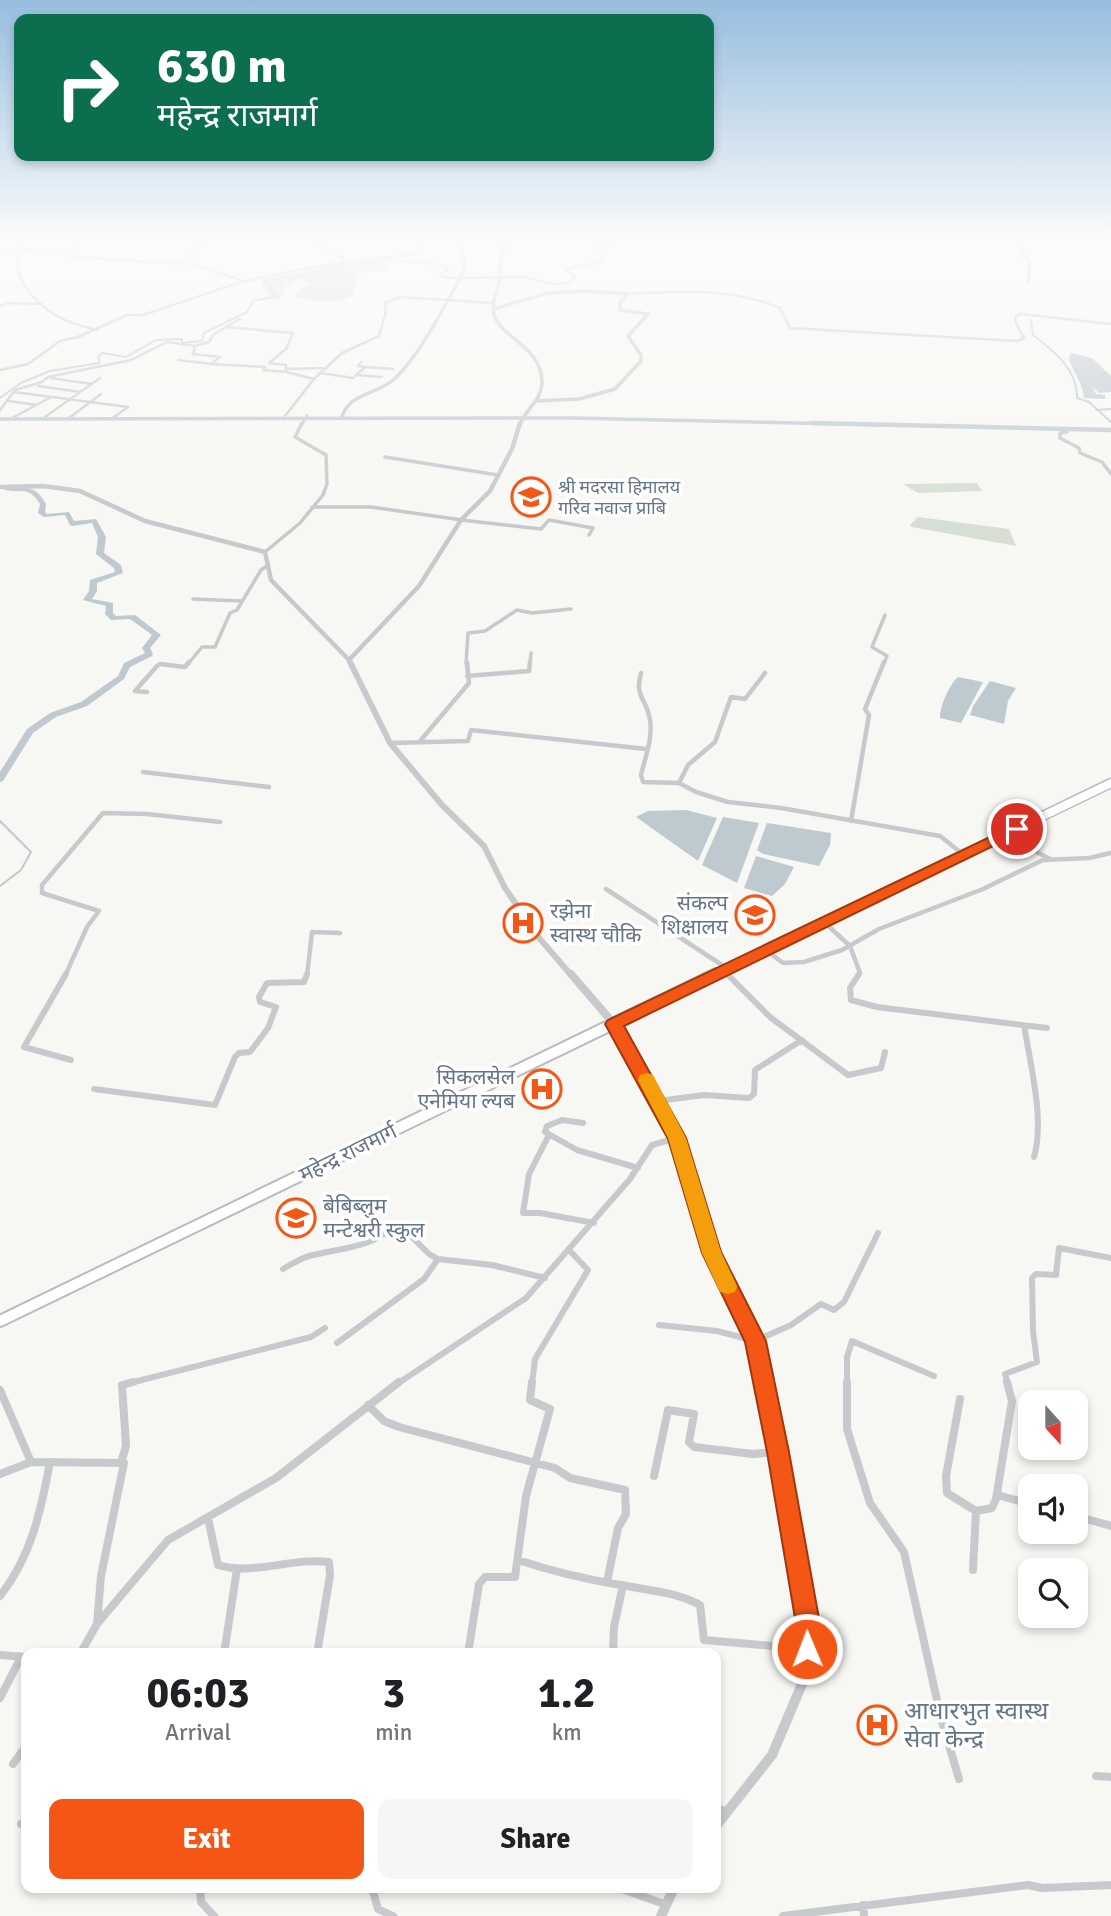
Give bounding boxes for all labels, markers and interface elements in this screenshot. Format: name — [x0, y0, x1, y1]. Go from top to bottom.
text: 630 m — [157, 36, 287, 96]
icon: right — [42, 42, 133, 133]
text: महेन्द्र राजमार्ग — [157, 96, 318, 135]
school or university icon: श्री मदरसा हिमालय गरिव नवाज प्राबि — [510, 476, 552, 518]
place label: श्री मदरसा हिमालय गरिव नवाज प्राबि — [558, 476, 681, 519]
pin — [987, 799, 1047, 859]
icon: arrive — [998, 810, 1036, 848]
place label: संकल्प शिक्षालय — [661, 890, 729, 940]
school or university icon: संकल्प शिक्षालय — [734, 894, 776, 936]
place label: रझेना स्वास्थ चौकि — [550, 898, 642, 948]
hospital icon: रझेना स्वास्थ चौकि — [502, 902, 544, 944]
place label: सिकलसेल एनेमिया ल्यब — [418, 1064, 516, 1114]
hospital icon: सिकलसेल एनेमिया ल्यब — [521, 1068, 563, 1110]
street label: महेन्द्र राजमार्ग — [295, 1118, 402, 1188]
place label: बेबिब्लुम मन्टेश्वरी स्कुल — [323, 1193, 425, 1243]
school or university icon: बेबिब्लुम मन्टेश्वरी स्कुल — [275, 1197, 317, 1239]
north arrow — [1018, 1390, 1088, 1460]
map controls — [1018, 1390, 1088, 1628]
button: sound — [1018, 1474, 1088, 1544]
button: search — [1018, 1558, 1088, 1628]
position arrow — [770, 1612, 844, 1686]
text: 06:03 — [147, 1668, 250, 1719]
text: 3 — [383, 1668, 405, 1719]
text: 1.2 — [538, 1668, 595, 1719]
place label: आधारभुत स्वास्थ सेवा केन्द्र — [904, 1696, 1049, 1754]
hospital icon: आधारभुत स्वास्थ सेवा केन्द्र — [856, 1704, 898, 1746]
text: Arrival — [165, 1718, 231, 1747]
text: min — [375, 1718, 412, 1747]
text: km — [552, 1718, 582, 1747]
button: Exit — [49, 1799, 364, 1879]
button: Share — [378, 1799, 693, 1879]

